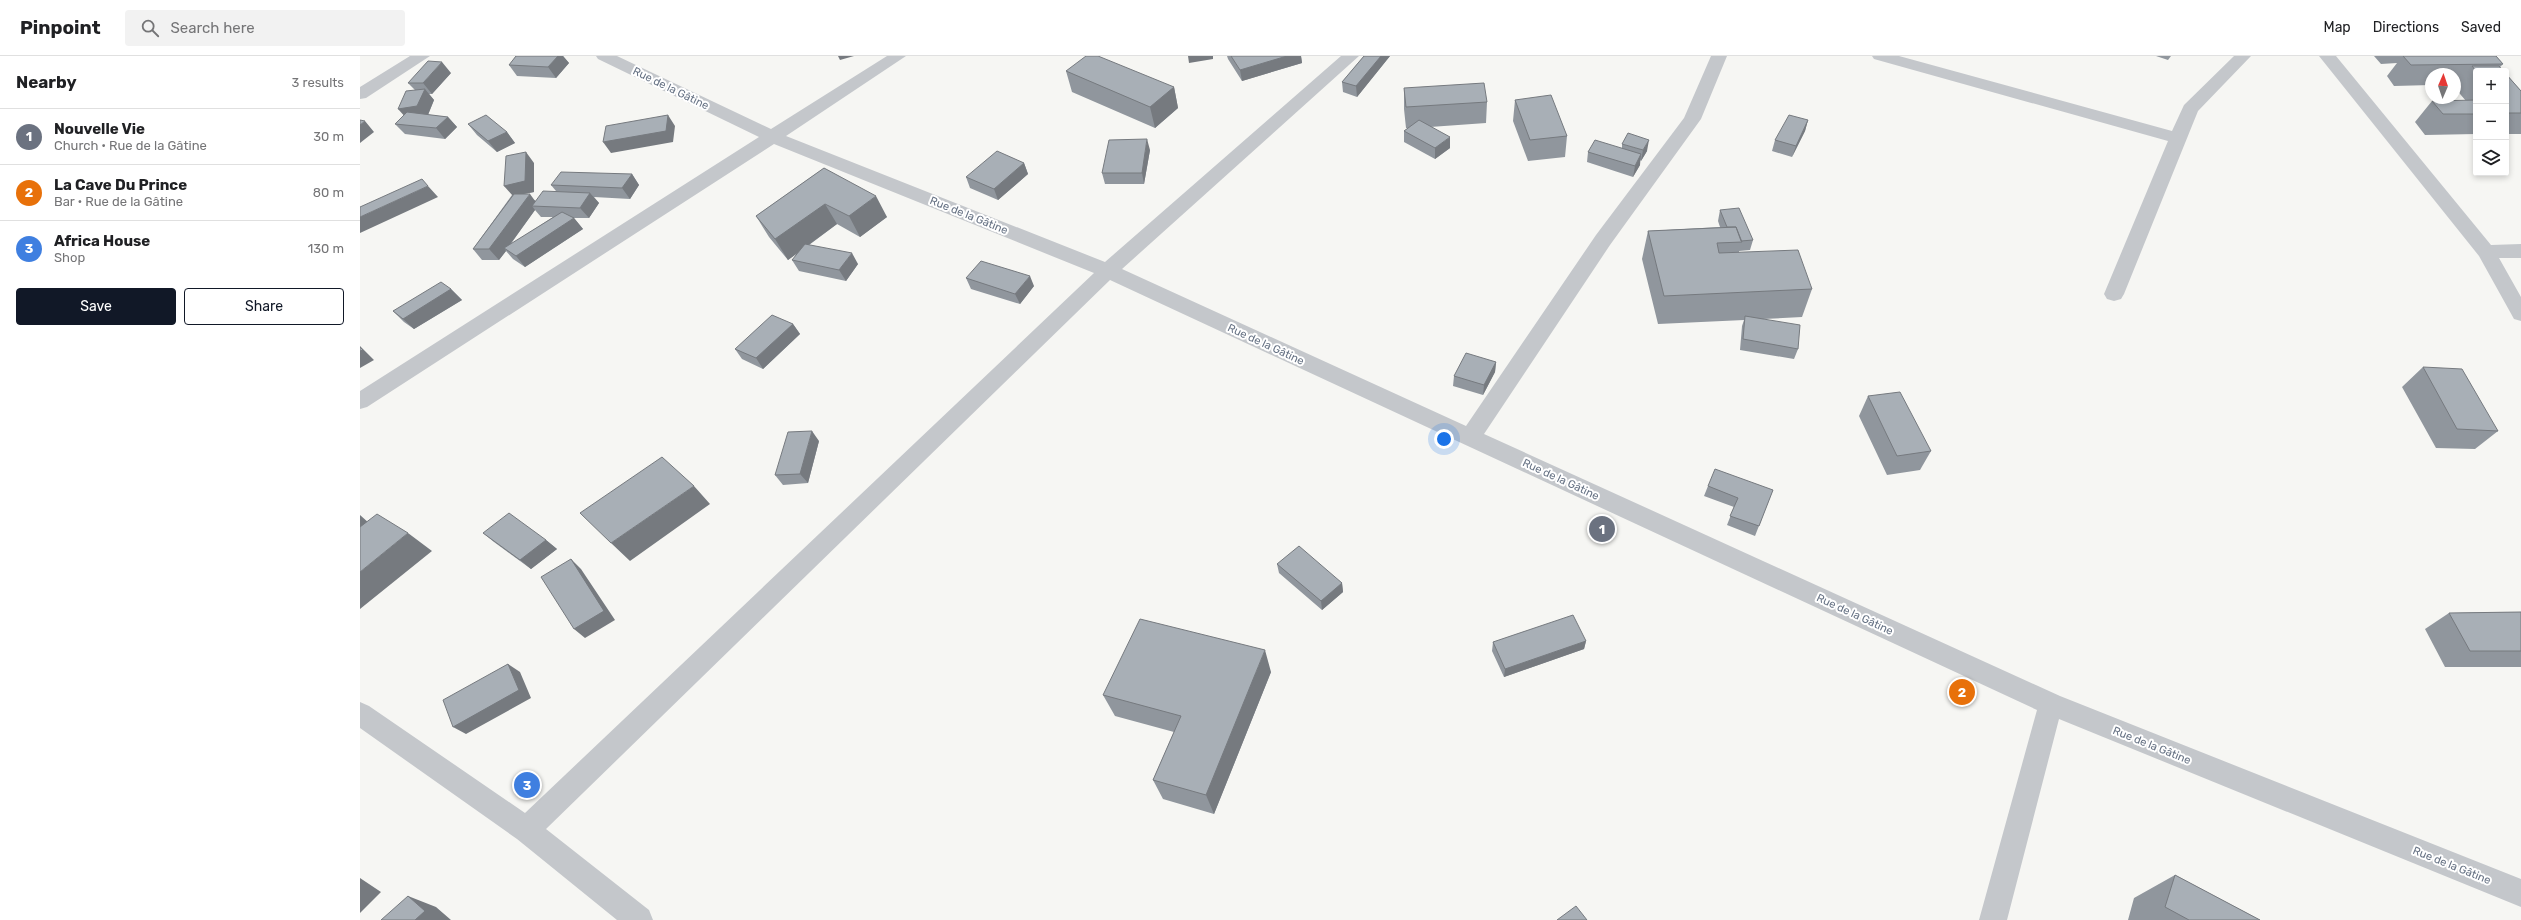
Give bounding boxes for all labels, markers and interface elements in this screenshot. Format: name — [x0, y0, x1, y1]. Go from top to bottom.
search box — [125, 10, 405, 46]
text: Pinpoint — [20, 16, 101, 39]
icon: search — [139, 17, 161, 39]
text: Search here — [171, 19, 255, 37]
text: Map — [2324, 19, 2351, 36]
text: Directions — [2373, 19, 2439, 36]
text: Saved — [2461, 19, 2501, 36]
street label: Rue de la Gâtine — [631, 64, 711, 112]
north arrow — [2425, 68, 2461, 104]
map controls — [2473, 68, 2509, 176]
button: + — [2473, 68, 2509, 104]
text: Nearby — [16, 72, 77, 92]
text: 3 results — [292, 75, 344, 90]
button: − — [2473, 104, 2509, 140]
text: Nouvelle Vie — [54, 120, 145, 138]
text: 1 — [26, 129, 32, 144]
text: 30 m — [313, 129, 344, 144]
text: Church · Rue de la Gâtine — [54, 138, 207, 153]
button: layers — [2473, 140, 2509, 176]
text: La Cave Du Prince — [54, 176, 187, 194]
text: 2 — [25, 185, 33, 200]
text: 80 m — [313, 185, 344, 200]
text: Bar · Rue de la Gâtine — [54, 194, 183, 209]
street label: Rue de la Gâtine — [928, 194, 1010, 237]
text: Africa House — [54, 232, 150, 250]
text: 3 — [25, 241, 33, 256]
text: 130 m — [308, 241, 344, 256]
text: Shop — [54, 250, 85, 265]
button: Save — [16, 288, 176, 325]
button: Share — [184, 288, 344, 325]
street label: Rue de la Gâtine — [1226, 321, 1306, 368]
your location — [1434, 429, 1454, 449]
street label: Rue de la Gâtine — [1521, 456, 1601, 503]
pin: 1 — [1589, 514, 1615, 544]
street label: Rue de la Gâtine — [1815, 591, 1895, 638]
pin: 2 — [1949, 677, 1975, 707]
street label: Rue de la Gâtine — [2111, 724, 2193, 767]
pin: 3 — [514, 770, 540, 800]
street label: Rue de la Gâtine — [2411, 844, 2493, 887]

